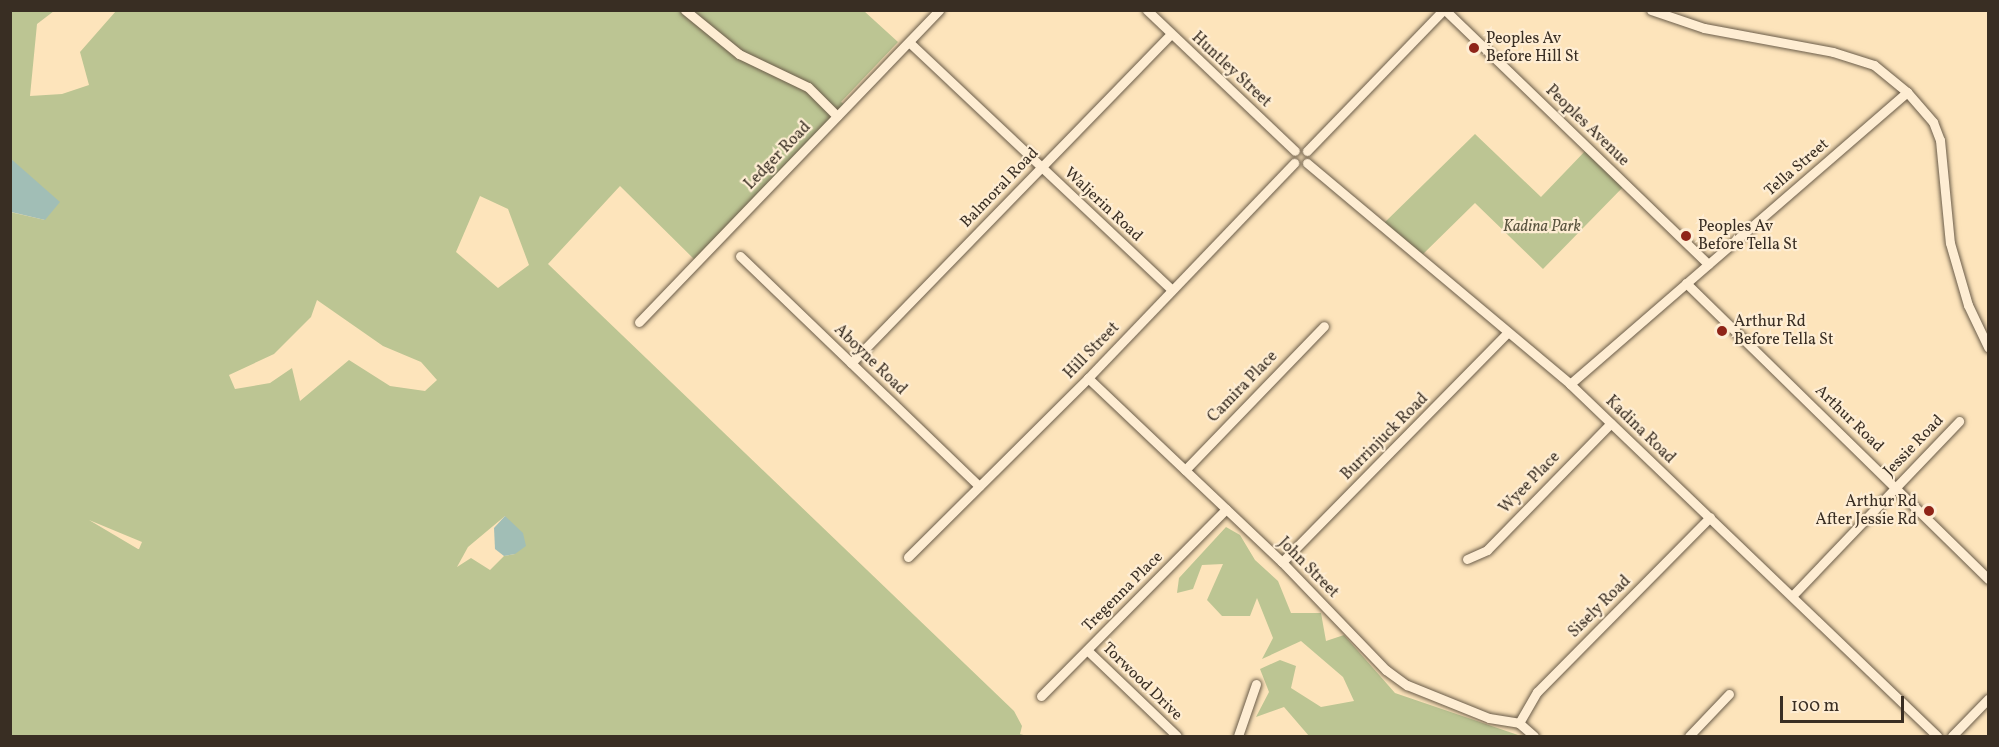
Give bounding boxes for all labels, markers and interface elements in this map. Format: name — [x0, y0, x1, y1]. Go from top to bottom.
street label: Huntley Street — [1187, 28, 1275, 112]
place label: Peoples Av Before Hill St — [1486, 29, 1579, 67]
marker: Peoples Av Before Hill St — [1467, 41, 1481, 55]
street label: Peoples Avenue — [1541, 81, 1633, 171]
street label: Ledger Road — [741, 118, 815, 194]
street label: Tella Street — [1761, 135, 1833, 201]
street label: Balmoral Road — [957, 144, 1043, 232]
street label: Waljerin Road — [1060, 164, 1146, 246]
park label: Kadina Park — [1503, 217, 1581, 237]
place label: Peoples Av Before Tella St — [1698, 217, 1798, 255]
marker: Peoples Av Before Tella St — [1679, 229, 1693, 243]
place label: Arthur Rd Before Tella St — [1734, 312, 1834, 350]
street label: Hill Street — [1060, 319, 1124, 383]
street label: Aboyne Road — [830, 321, 910, 399]
marker: Arthur Rd Before Tella St — [1715, 324, 1729, 338]
street label: Camira Place — [1204, 347, 1282, 427]
street label: Arthur Road — [1811, 381, 1887, 457]
street label: Burrinjuck Road — [1338, 390, 1432, 484]
street label: Kadina Road — [1601, 392, 1679, 468]
street label: Jessie Road — [1880, 411, 1948, 481]
street label: Wyee Place — [1496, 448, 1564, 518]
place label: Arthur Rd After Jessie Rd — [1816, 492, 1917, 530]
marker: Arthur Rd After Jessie Rd — [1922, 504, 1936, 518]
street label: John Street — [1274, 534, 1342, 602]
street label: Tregenna Place — [1079, 548, 1167, 636]
street label: Sisely Road — [1565, 572, 1635, 642]
street label: Torwood Drive — [1098, 639, 1186, 725]
scale bar — [1783, 684, 1908, 722]
text: 100 m — [1791, 694, 1840, 719]

